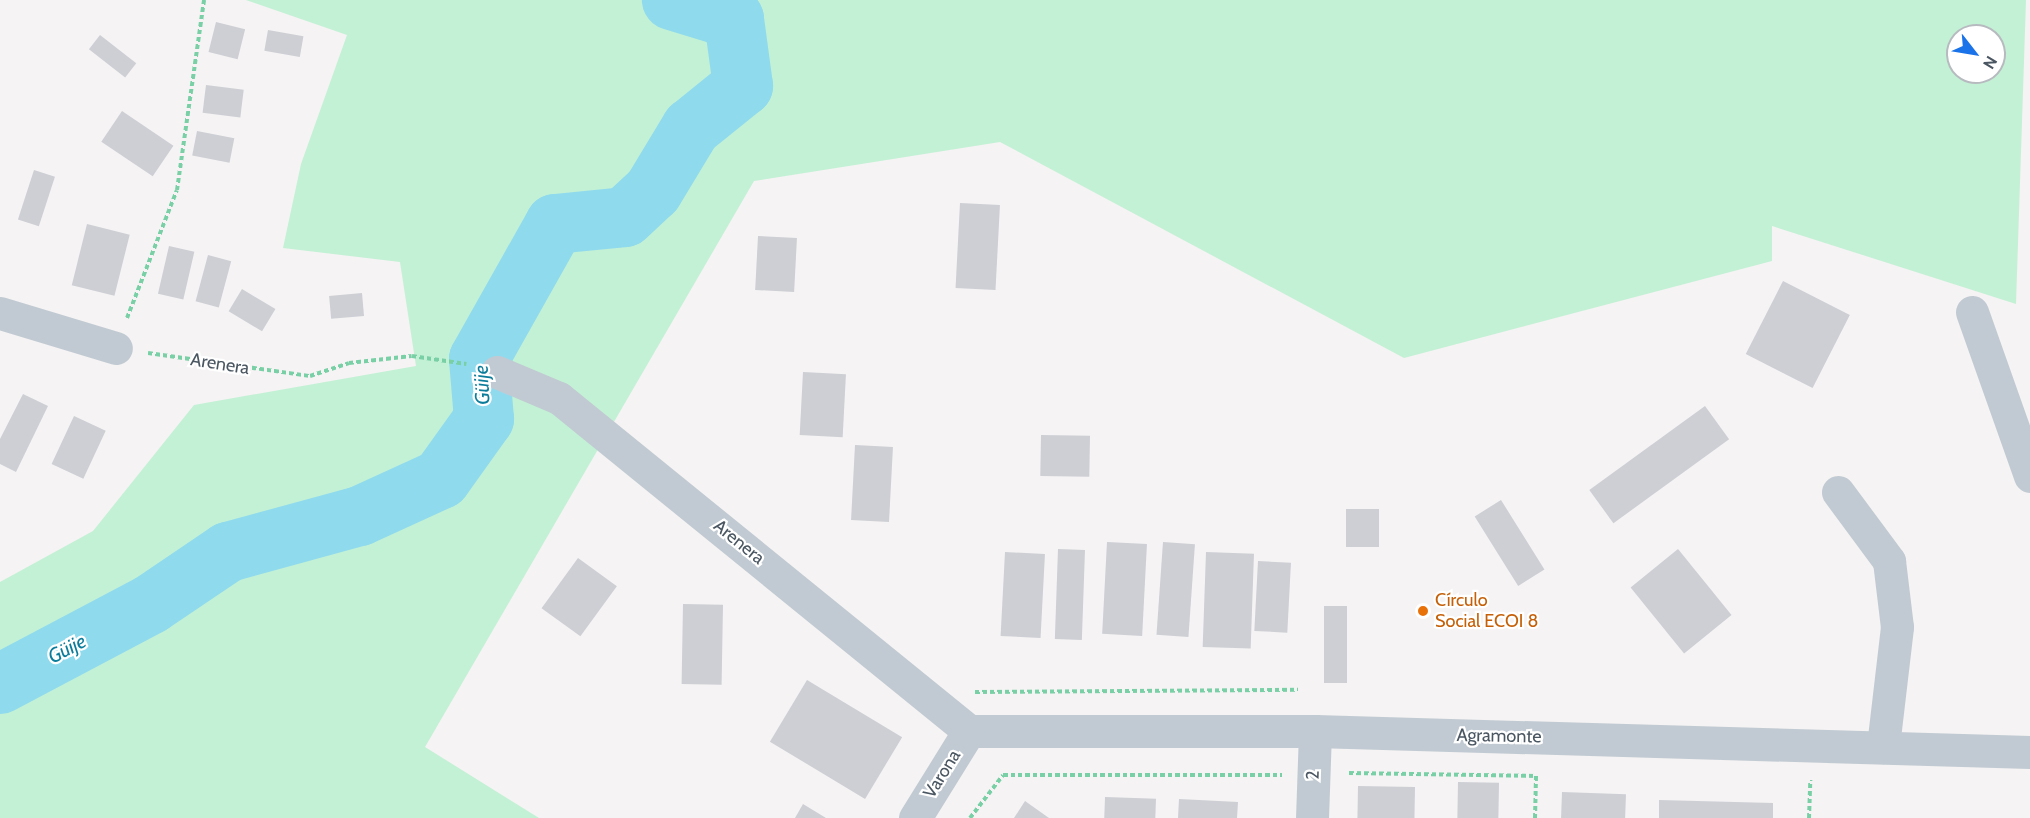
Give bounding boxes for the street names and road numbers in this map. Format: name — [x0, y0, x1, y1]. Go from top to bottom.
street label: Arenera — [189, 349, 251, 379]
street label: Arenera — [709, 515, 769, 569]
street label: Agramonte — [1456, 724, 1542, 748]
street label: Varona — [919, 746, 965, 802]
street label: 2 — [1302, 770, 1324, 780]

